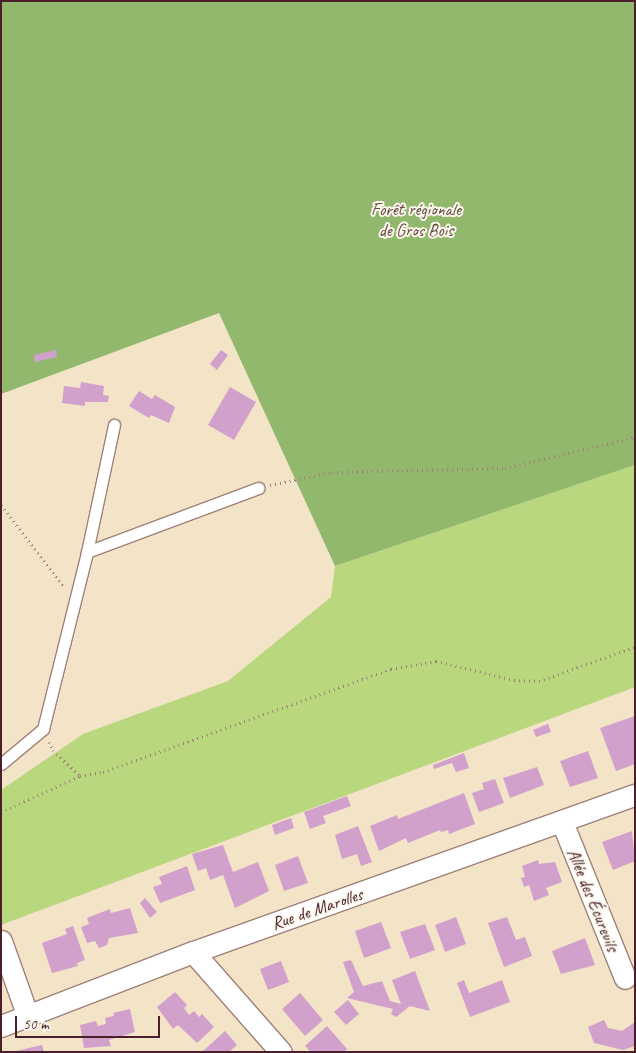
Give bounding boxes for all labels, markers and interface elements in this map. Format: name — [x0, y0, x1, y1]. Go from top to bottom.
park label: Forêt régionale de Gros Bois — [371, 199, 461, 242]
street label: Allée des Écureuils — [563, 845, 623, 955]
street label: Rue de Marolles — [269, 883, 365, 935]
scale bar — [18, 1006, 162, 1038]
text: 50 m — [23, 1015, 49, 1034]

